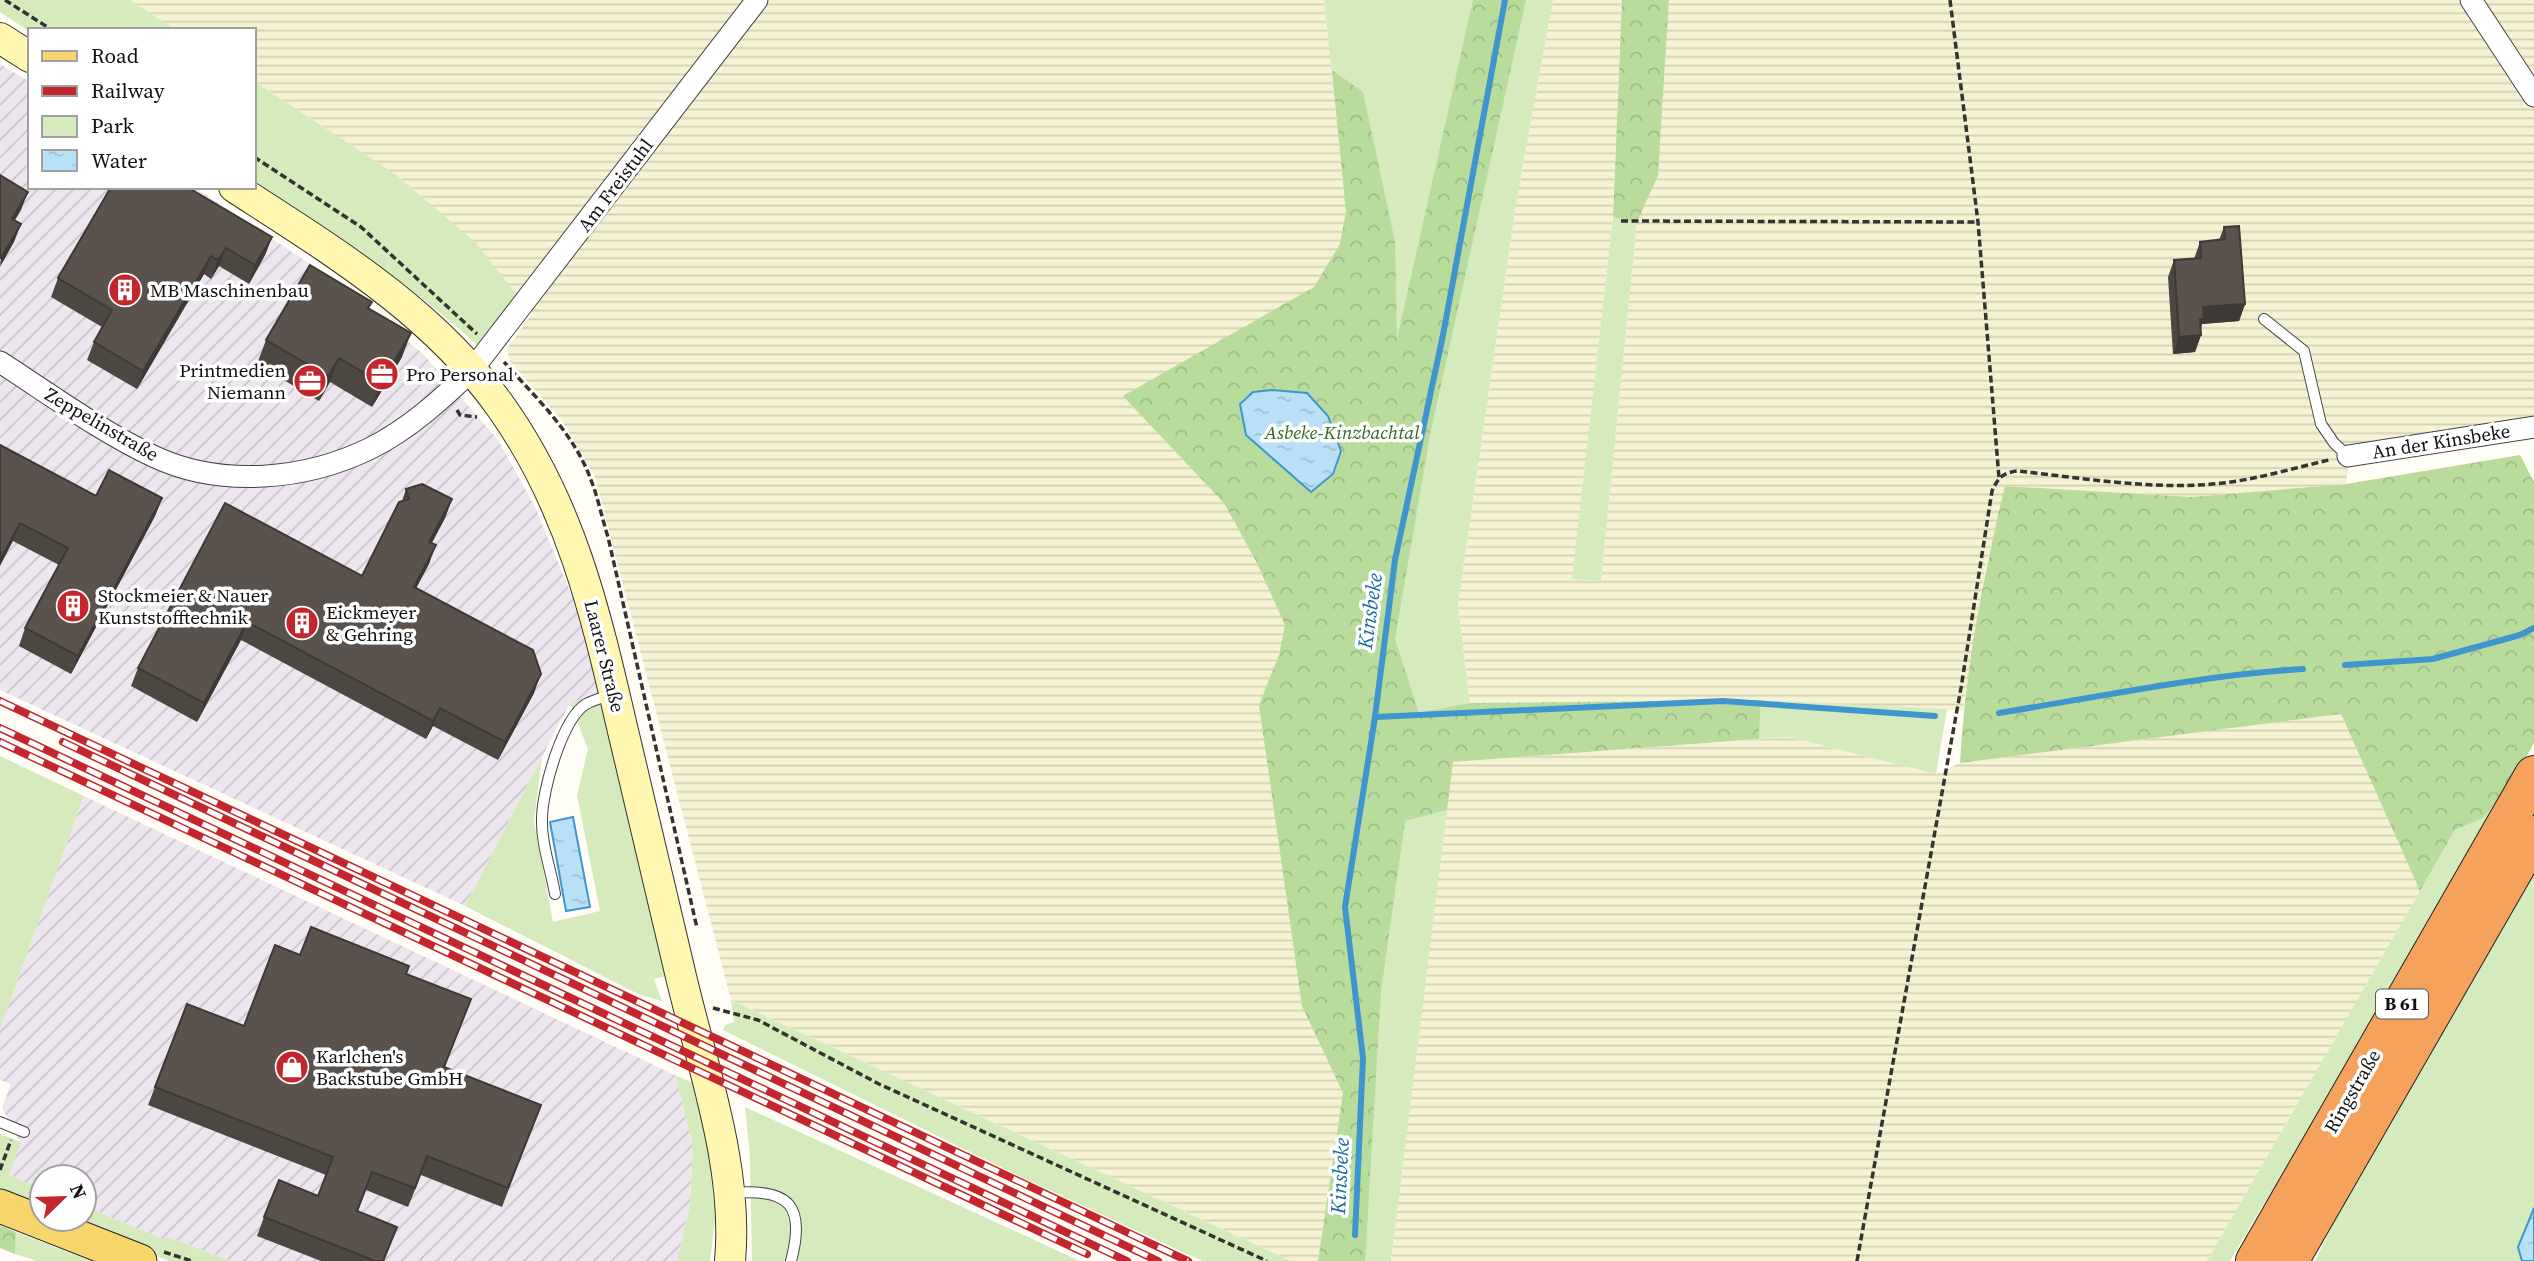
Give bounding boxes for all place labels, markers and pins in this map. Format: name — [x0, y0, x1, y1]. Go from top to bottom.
building icon: MB Maschinenbau — [106, 271, 144, 309]
place label: MB Maschinenbau — [150, 277, 309, 303]
office icon: Pro Personal — [363, 355, 401, 393]
place label: Printmedien Niemann — [179, 357, 286, 405]
place label: Pro Personal — [406, 361, 514, 387]
office icon: Printmedien Niemann — [291, 362, 329, 400]
place label: Stockmeier & Nauer Kunststofftechnik — [98, 582, 268, 630]
building icon: Stockmeier & Nauer Kunststofftechnik — [54, 587, 92, 625]
place label: Eickmeyer & Gehring — [326, 599, 416, 647]
building icon: Eickmeyer & Gehring — [283, 604, 321, 642]
place label: Karlchen's Backstube GmbH — [316, 1043, 463, 1091]
shop icon: Karlchen's Backstube GmbH — [273, 1048, 311, 1086]

